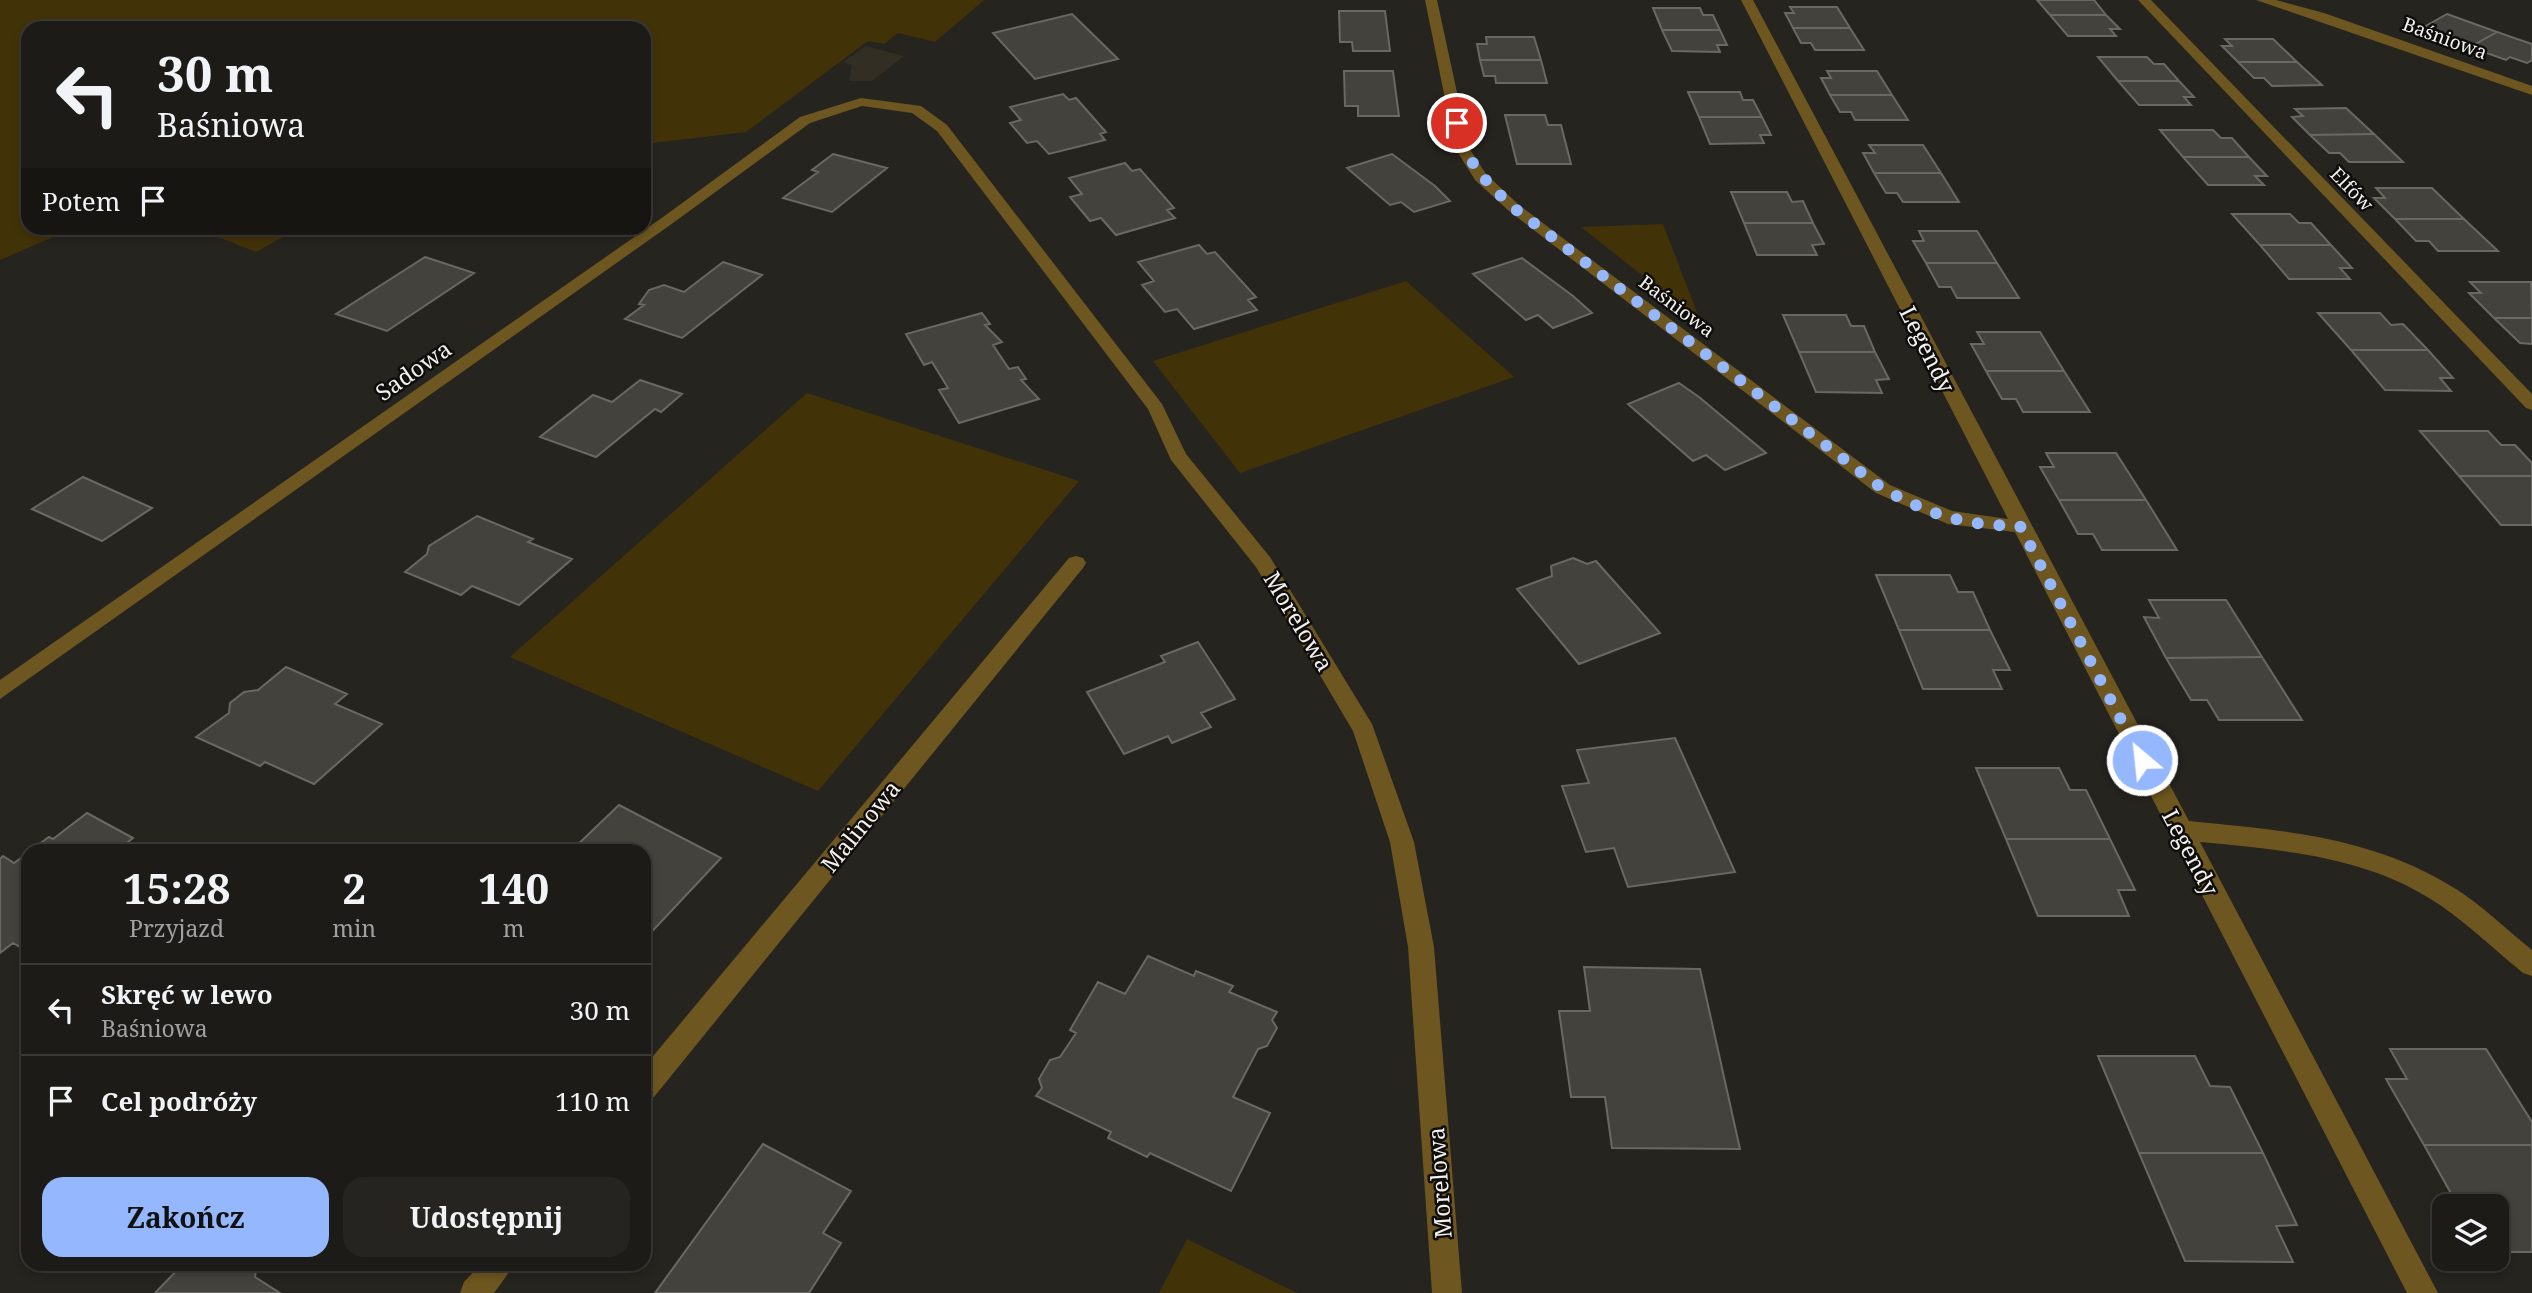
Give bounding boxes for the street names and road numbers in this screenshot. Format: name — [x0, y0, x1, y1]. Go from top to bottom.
street label: Baśniowa — [2399, 11, 2491, 65]
street label: Elfów — [2325, 161, 2380, 217]
street label: Baśniowa — [1634, 269, 1720, 343]
street label: Legendy — [1893, 300, 1963, 398]
street label: Sadowa — [369, 332, 457, 408]
street label: Morelowa — [1257, 565, 1341, 677]
street label: Malinowa — [813, 773, 907, 879]
street label: Legendy — [2155, 803, 2227, 901]
street label: Morelowa — [1419, 1126, 1459, 1240]

